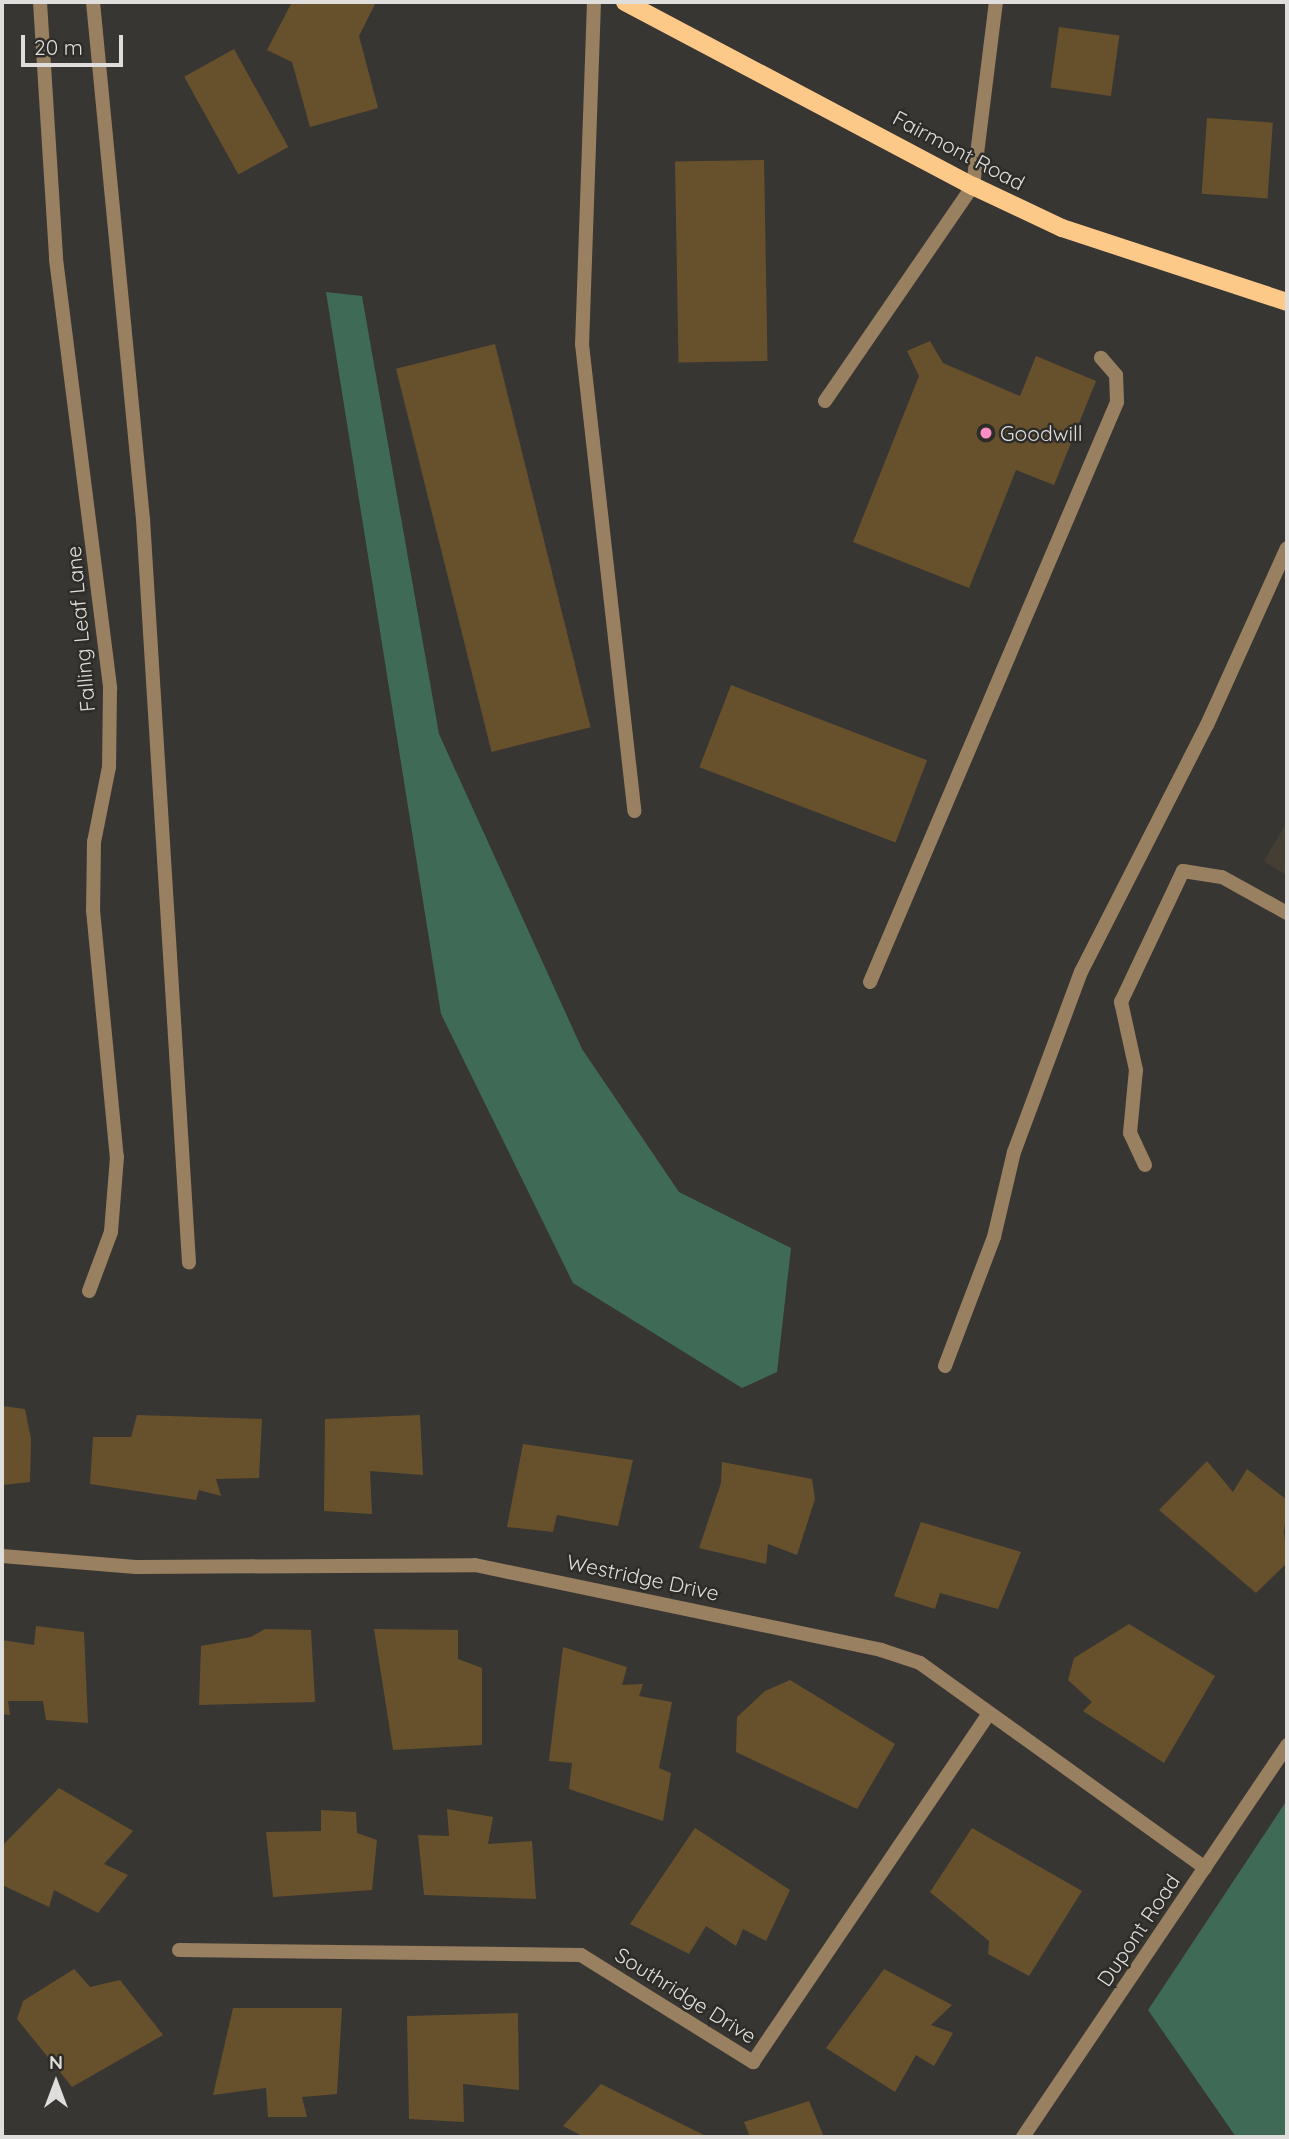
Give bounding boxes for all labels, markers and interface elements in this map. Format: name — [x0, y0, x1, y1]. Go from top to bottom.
scale bar — [24, 21, 126, 65]
text: 20 m — [34, 34, 83, 60]
street label: Fairmont Road — [889, 105, 1029, 195]
place label: Goodwill — [1000, 420, 1083, 446]
marker: Goodwill — [978, 425, 994, 441]
street label: Falling Leaf Lane — [60, 545, 100, 713]
street label: Westridge Drive — [565, 1549, 721, 1605]
street label: Dupont Road — [1091, 1869, 1185, 1991]
street label: Southridge Drive — [611, 1941, 761, 2049]
north arrow — [21, 2048, 91, 2118]
text: N — [49, 2050, 63, 2074]

